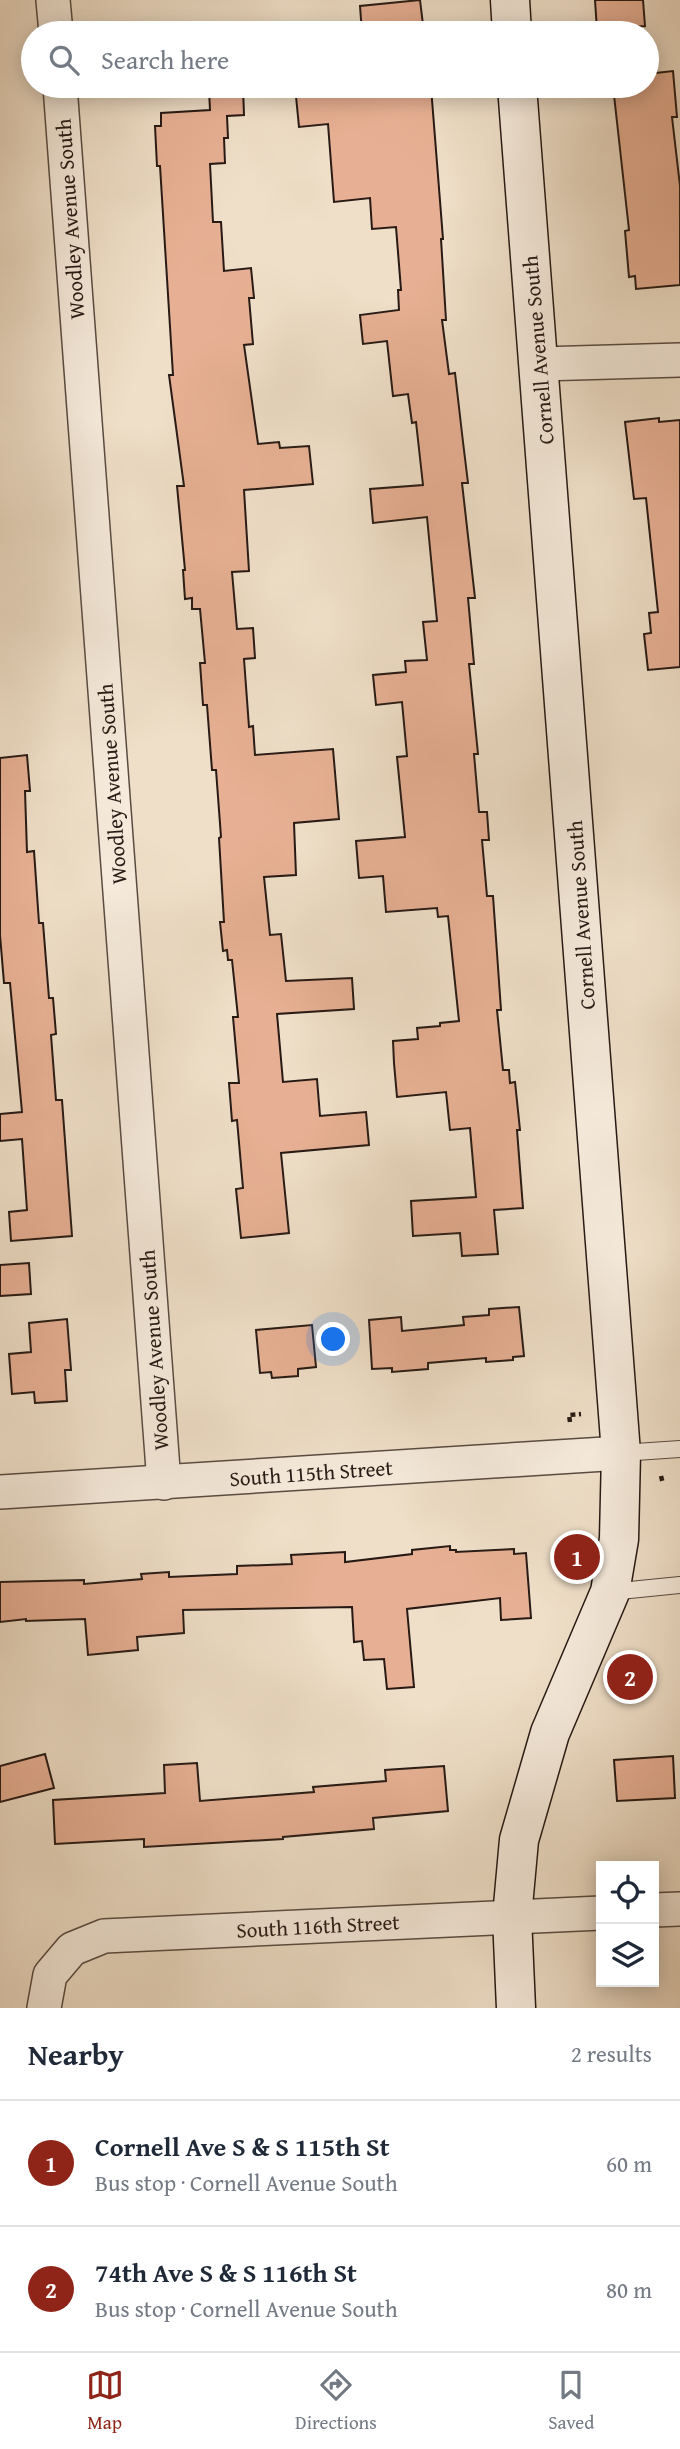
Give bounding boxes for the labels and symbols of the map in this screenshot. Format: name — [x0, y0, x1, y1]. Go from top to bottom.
street label: Woodley Avenue South — [48, 117, 92, 320]
street label: Cornell Avenue South — [514, 254, 562, 446]
street label: Woodley Avenue South — [90, 682, 134, 885]
street label: Cornell Avenue South — [559, 819, 603, 1011]
street label: Woodley Avenue South — [132, 1248, 176, 1451]
your location — [316, 1322, 350, 1356]
street label: South 115th Street — [228, 1452, 394, 1494]
pin: 1 — [554, 1531, 600, 1583]
pin: 2 — [607, 1651, 653, 1703]
street label: South 116th Street — [236, 1906, 401, 1946]

